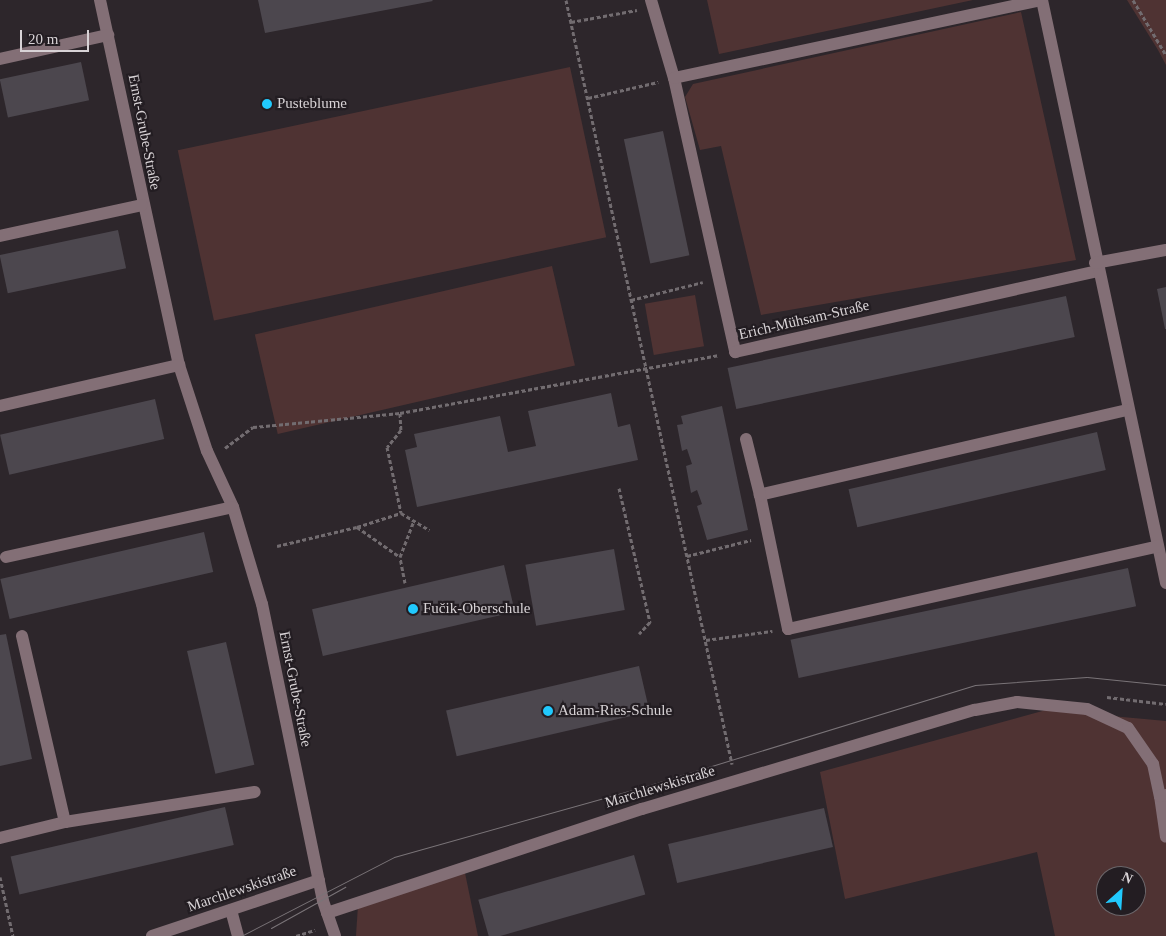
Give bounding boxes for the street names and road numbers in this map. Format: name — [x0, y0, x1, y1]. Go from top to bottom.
street label: Ernst-Grube-Straße — [124, 73, 164, 191]
street label: Erich-Mühsam-Straße — [737, 296, 871, 344]
street label: Ernst-Grube-Straße — [275, 630, 315, 748]
street label: Marchlewskistraße — [603, 762, 717, 812]
street label: Marchlewskistraße — [185, 862, 299, 916]

